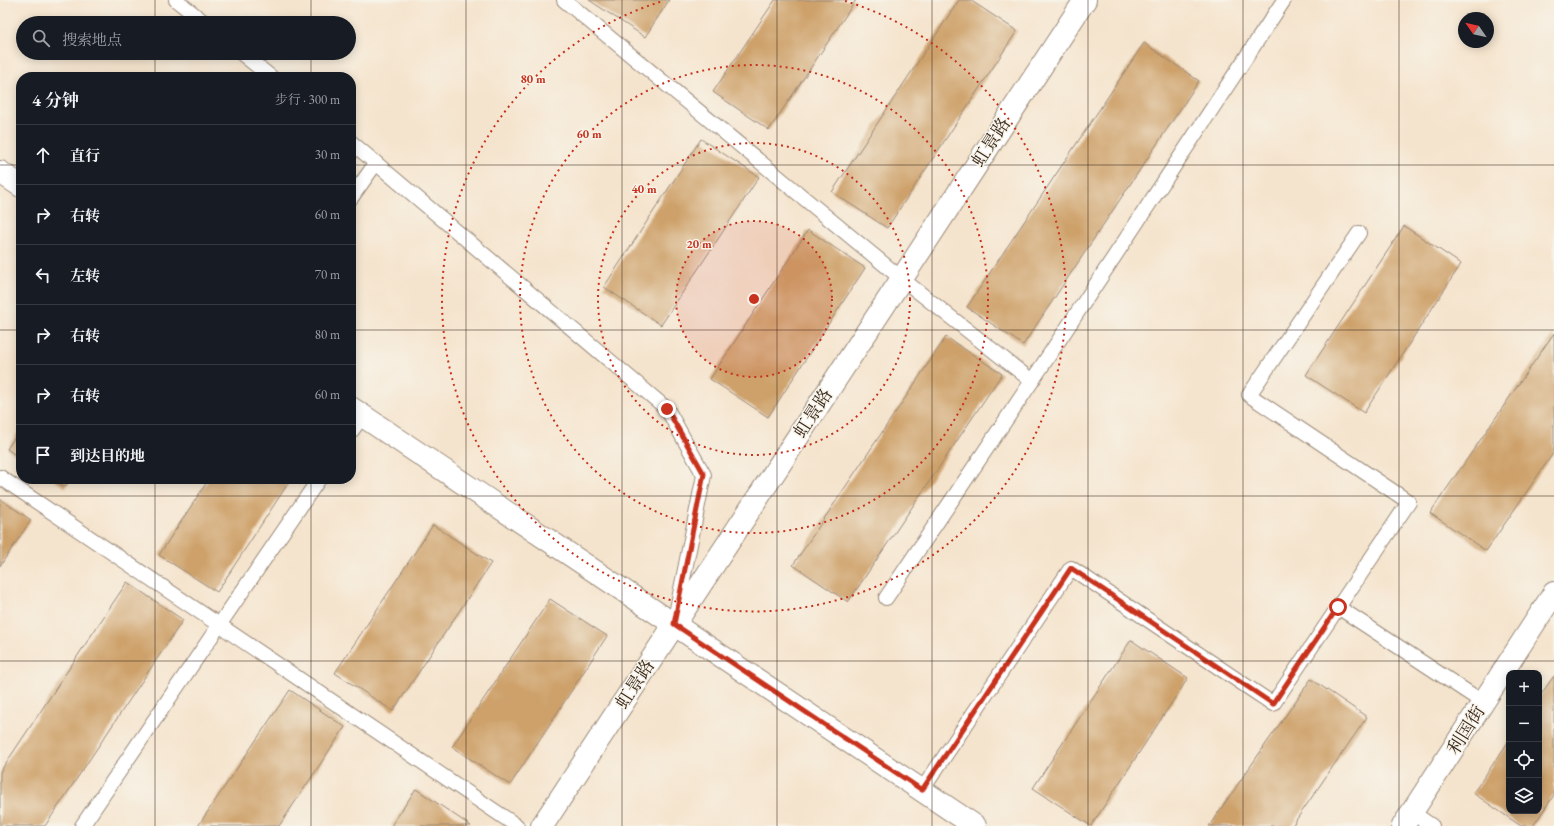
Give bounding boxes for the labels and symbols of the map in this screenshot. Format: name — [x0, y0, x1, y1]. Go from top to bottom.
north arrow — [1458, 12, 1494, 48]
text: 80 m — [520, 71, 546, 87]
street label: 虹景路 — [966, 113, 1015, 171]
text: 60 m — [576, 126, 602, 142]
text: 40 m — [631, 181, 657, 197]
text: 20 m — [686, 236, 712, 252]
centre of rings — [747, 292, 761, 306]
street label: 虹景路 — [788, 384, 837, 442]
route end — [658, 400, 676, 418]
route start — [1329, 598, 1347, 616]
street label: 虹景路 — [610, 655, 659, 713]
street label: 利国街 — [1442, 701, 1490, 759]

